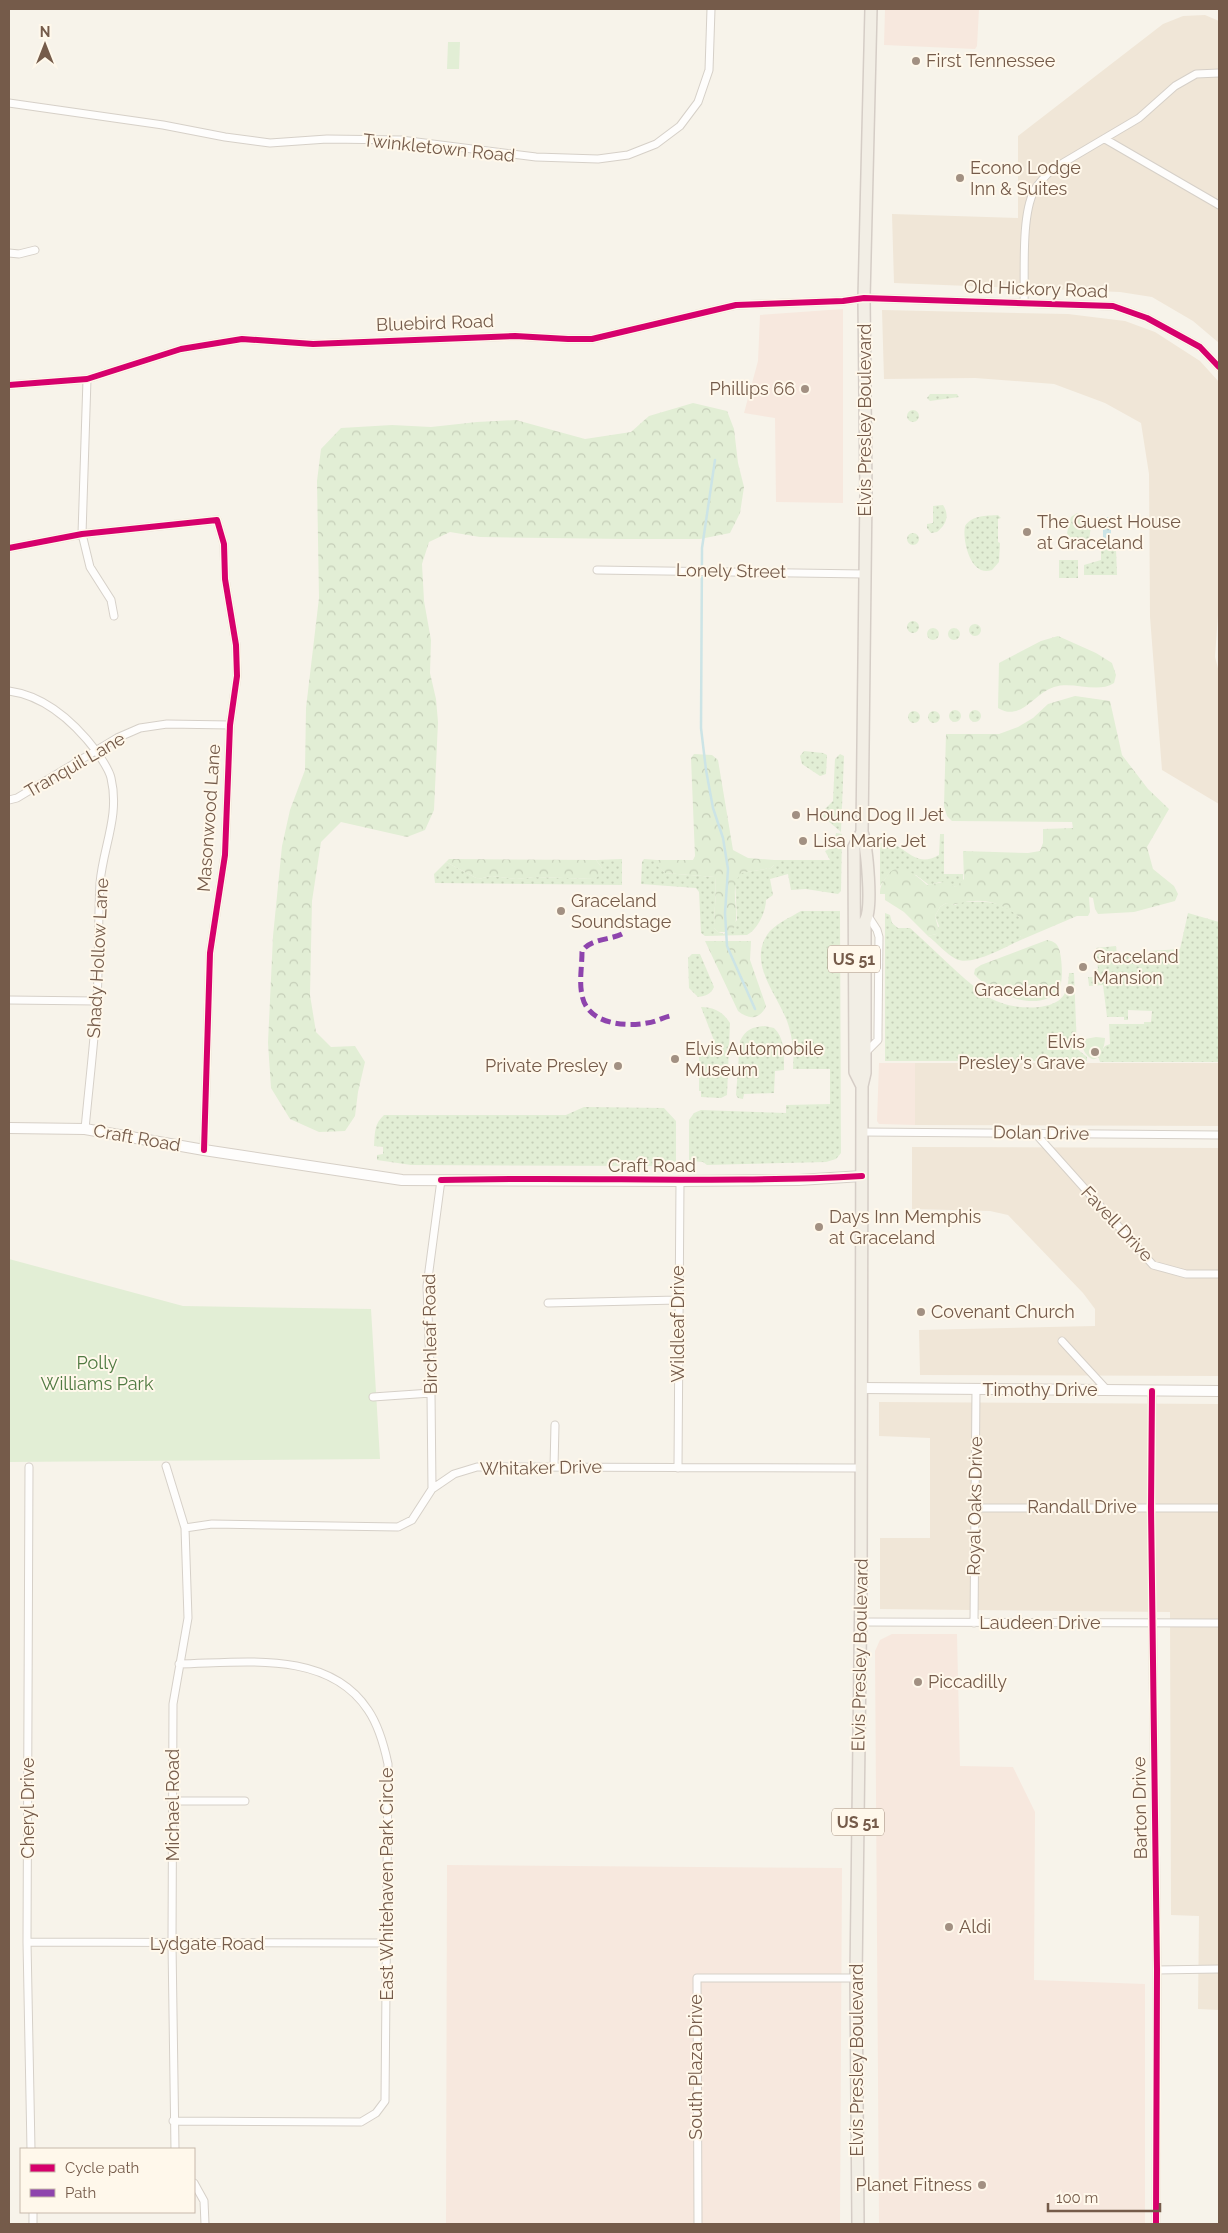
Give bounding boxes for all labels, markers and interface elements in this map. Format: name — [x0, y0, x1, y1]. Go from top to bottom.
north arrow — [20, 20, 70, 70]
text: N — [40, 24, 50, 40]
place label: First Tennessee — [926, 50, 1056, 71]
marker: First Tennessee — [910, 55, 922, 67]
street label: Twinkletown Road — [362, 129, 516, 166]
place label: Econo Lodge Inn & Suites — [970, 157, 1081, 199]
marker: Econo Lodge Inn & Suites — [954, 172, 966, 184]
street label: Old Hickory Road — [963, 275, 1109, 302]
street label: Bluebird Road — [376, 310, 494, 335]
street label: Elvis Presley Boulevard — [854, 324, 875, 516]
place label: Phillips 66 — [710, 378, 795, 399]
marker: Phillips 66 — [799, 383, 811, 395]
place label: The Guest House at Graceland — [1037, 511, 1181, 553]
marker: The Guest House at Graceland — [1021, 526, 1033, 538]
street label: Lonely Street — [676, 559, 786, 582]
street label: Tranquil Lane — [21, 727, 129, 802]
street label: Masonwood Lane — [193, 743, 224, 893]
place label: Hound Dog II Jet — [806, 804, 944, 825]
marker: Hound Dog II Jet — [790, 809, 802, 821]
place label: Lisa Marie Jet — [813, 830, 926, 851]
marker: Lisa Marie Jet — [797, 835, 809, 847]
street label: Shady Hollow Lane — [83, 877, 112, 1039]
place label: Graceland Soundstage — [571, 890, 672, 932]
marker: Graceland Soundstage — [555, 905, 567, 917]
road number: US 51 — [828, 946, 880, 972]
place label: Graceland Mansion — [1093, 946, 1179, 988]
marker: Graceland Mansion — [1077, 961, 1089, 973]
place label: Graceland — [974, 979, 1060, 1000]
marker: Graceland — [1064, 984, 1076, 996]
place label: Elvis Presley's Grave — [958, 1031, 1085, 1073]
place label: Elvis Automobile Museum — [685, 1038, 824, 1080]
marker: Elvis Presley's Grave — [1089, 1046, 1101, 1058]
marker: Elvis Automobile Museum — [669, 1053, 681, 1065]
place label: Private Presley — [485, 1055, 608, 1076]
marker: Private Presley — [612, 1060, 624, 1072]
street label: Craft Road — [92, 1120, 182, 1155]
street label: Dolan Drive — [993, 1121, 1090, 1144]
street label: Craft Road — [608, 1155, 696, 1176]
street label: Favell Drive — [1077, 1182, 1158, 1266]
place label: Days Inn Memphis at Graceland — [829, 1206, 981, 1248]
marker: Days Inn Memphis at Graceland — [813, 1221, 825, 1233]
street label: Wildleaf Drive — [667, 1265, 688, 1383]
street label: Birchleaf Road — [418, 1273, 441, 1395]
place label: Covenant Church — [931, 1301, 1075, 1322]
marker: Covenant Church — [915, 1306, 927, 1318]
park label: Polly Williams Park — [41, 1352, 154, 1394]
street label: Timothy Drive — [982, 1379, 1098, 1400]
street label: Royal Oaks Drive — [963, 1436, 986, 1576]
street label: Whitaker Drive — [480, 1456, 603, 1479]
street label: Randall Drive — [1027, 1496, 1137, 1517]
street label: Elvis Presley Boulevard — [847, 1558, 872, 1752]
street label: Laudeen Drive — [979, 1612, 1101, 1633]
place label: Piccadilly — [928, 1671, 1007, 1692]
marker: Piccadilly — [912, 1676, 924, 1688]
street label: Michael Road — [162, 1749, 183, 1861]
street label: Barton Drive — [1128, 1756, 1151, 1860]
street label: Cheryl Drive — [17, 1757, 38, 1859]
street label: East Whitehaven Park Circle — [376, 1767, 397, 2001]
road number: US 51 — [832, 1808, 884, 1835]
place label: Aldi — [959, 1916, 991, 1937]
marker: Aldi — [943, 1921, 955, 1933]
street label: Lydgate Road — [150, 1933, 264, 1954]
street label: Elvis Presley Boulevard — [846, 1964, 867, 2156]
street label: South Plaza Drive — [685, 1994, 706, 2140]
legend — [20, 2148, 195, 2213]
text: Cycle path — [65, 2159, 139, 2177]
place label: Planet Fitness — [855, 2174, 972, 2195]
marker: Planet Fitness — [976, 2179, 988, 2191]
scale bar — [1048, 2180, 1160, 2212]
text: Path — [65, 2184, 96, 2202]
text: 100 m — [1056, 2189, 1098, 2207]

